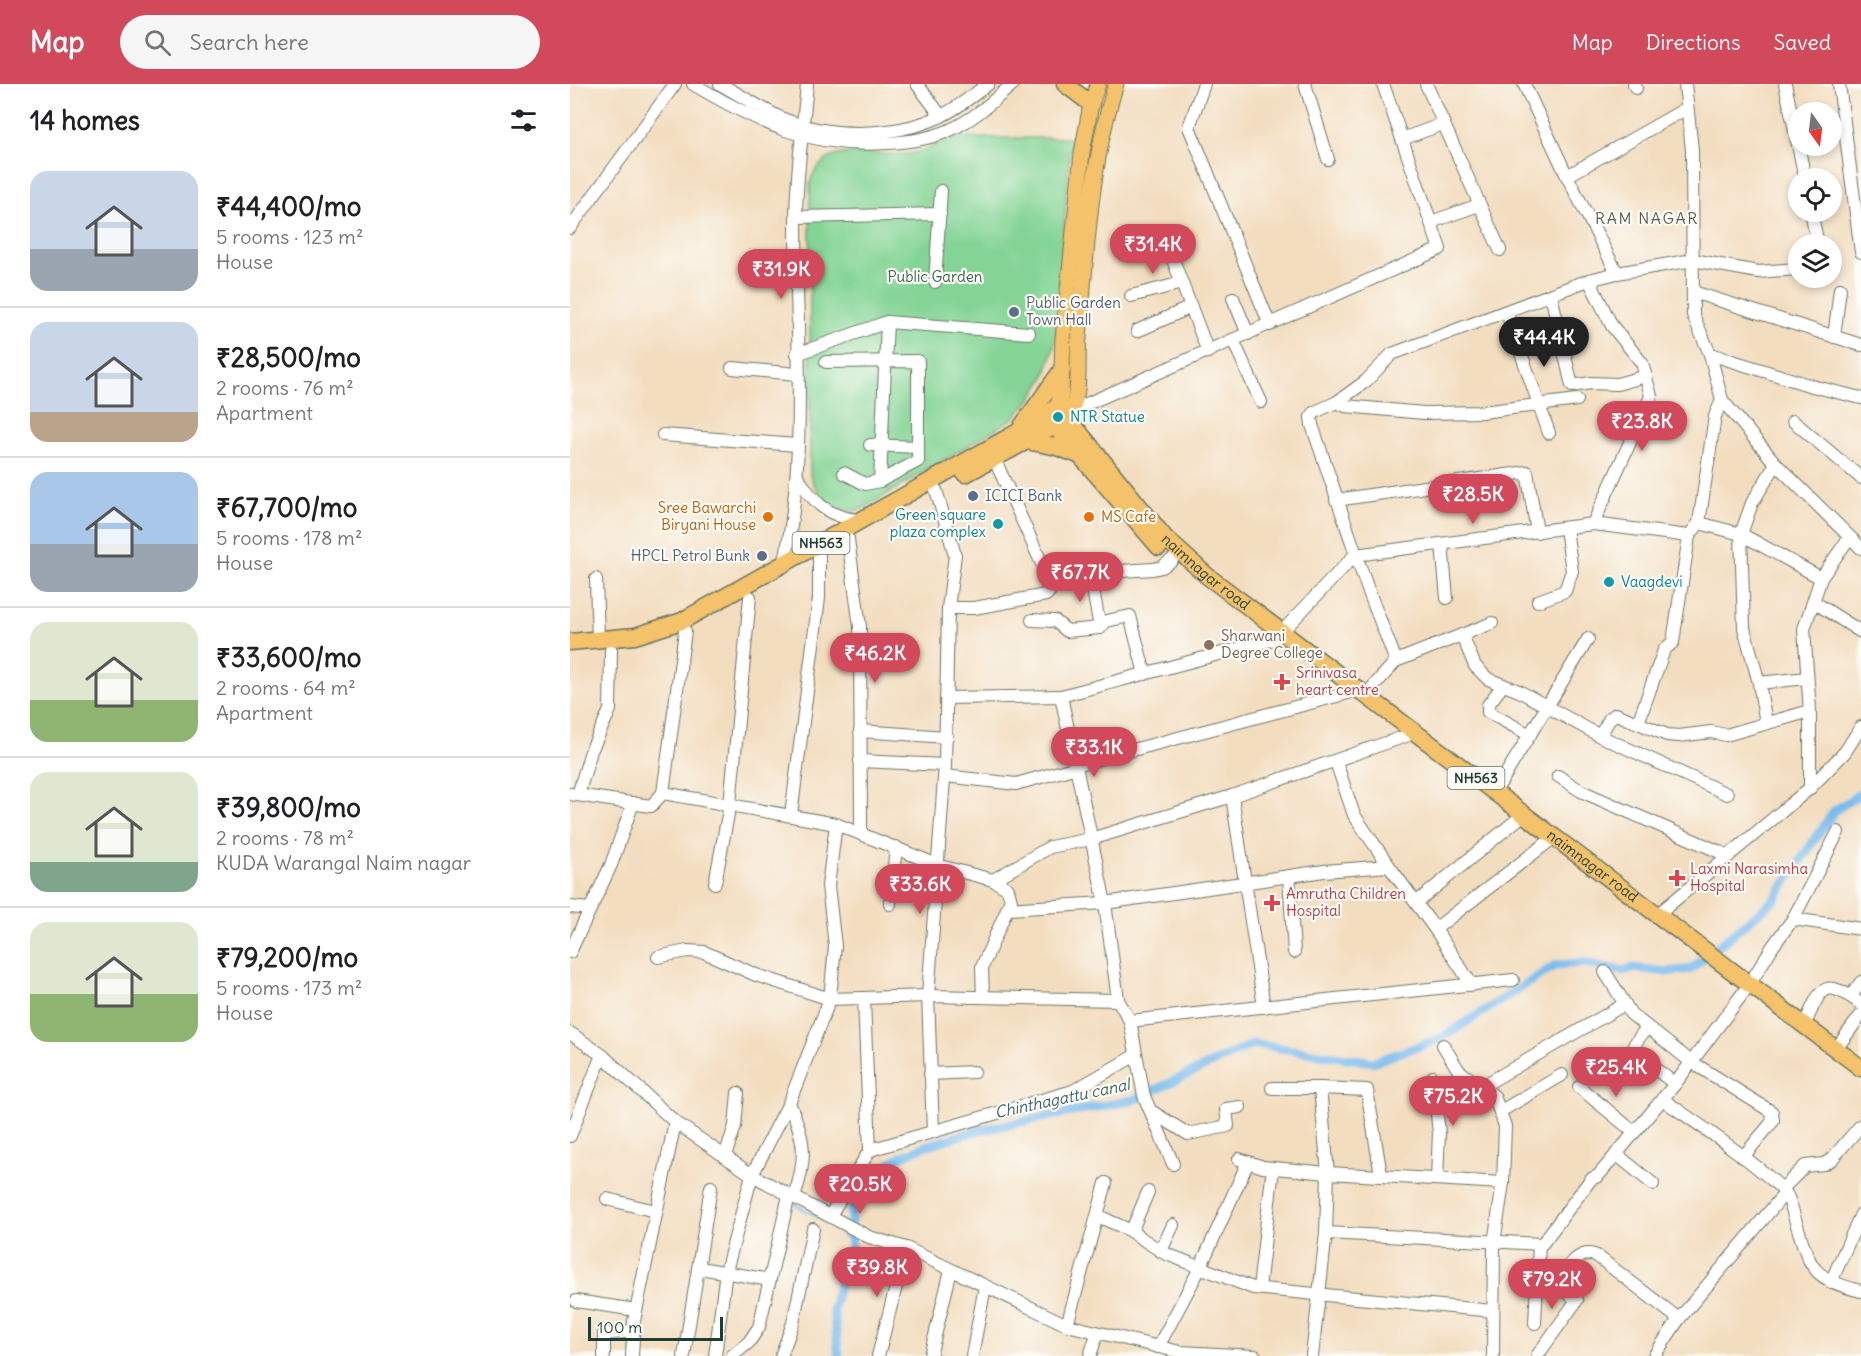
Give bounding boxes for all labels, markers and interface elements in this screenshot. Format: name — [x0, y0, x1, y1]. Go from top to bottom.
search box — [120, 15, 540, 69]
text: Map — [30, 24, 84, 60]
icon: search — [141, 26, 174, 59]
text: Search here — [189, 28, 309, 56]
text: Map — [1572, 29, 1613, 56]
text: Directions — [1646, 29, 1740, 56]
text: Saved — [1773, 29, 1831, 56]
north arrow — [1788, 102, 1842, 156]
map controls — [1788, 102, 1842, 288]
text: 14 homes — [30, 104, 140, 137]
icon: filters — [507, 104, 540, 137]
button: locate — [1788, 168, 1842, 222]
text: ₹44,400/mo — [216, 190, 361, 223]
icon: home — [78, 195, 150, 267]
district label: RAM NAGAR — [1595, 208, 1699, 228]
text: 5 rooms · 123 m² — [216, 224, 363, 249]
pin: ₹31.4K — [1104, 224, 1202, 275]
text: ₹31.4K — [1124, 231, 1182, 256]
button: layers — [1788, 234, 1842, 288]
text: House — [216, 249, 273, 274]
pin: ₹31.9K — [732, 249, 830, 300]
text: ₹31.9K — [752, 256, 810, 281]
park label: Public Garden — [888, 267, 983, 286]
place label: Public Garden Town Hall — [1026, 293, 1121, 329]
marker: Public Garden Town Hall — [1007, 305, 1021, 319]
pin: ₹44.4K — [1495, 317, 1593, 368]
text: ₹44.4K — [1513, 324, 1575, 349]
text: ₹28,500/mo — [216, 341, 361, 374]
icon: home — [78, 346, 150, 418]
text: 2 rooms · 76 m² — [216, 375, 354, 400]
text: Apartment — [216, 400, 313, 425]
pin: ₹23.8K — [1593, 401, 1691, 452]
place label: NTR Statue — [1070, 407, 1145, 426]
text: ₹23.8K — [1611, 408, 1673, 433]
marker: NTR Statue — [1051, 410, 1065, 424]
pin: ₹28.5K — [1424, 474, 1522, 525]
text: ₹28.5K — [1442, 481, 1504, 506]
place label: ICICI Bank — [985, 486, 1062, 505]
marker: ICICI Bank — [966, 489, 980, 503]
text: ₹67,700/mo — [216, 491, 357, 524]
icon: home — [78, 496, 150, 568]
place label: Sree Bawarchi Biryani House — [658, 498, 756, 534]
place label: Green square plaza complex — [890, 505, 987, 541]
place label: MS Cafe — [1101, 507, 1156, 526]
marker: Sree Bawarchi Biryani House — [761, 510, 775, 524]
marker: MS Cafe — [1082, 510, 1096, 524]
marker: Green square plaza complex — [991, 517, 1005, 531]
text: 5 rooms · 178 m² — [216, 525, 362, 550]
street label: naimnagar road — [1158, 529, 1254, 614]
road number: NH563 — [792, 532, 850, 554]
place label: HPCL Petrol Bunk — [631, 546, 750, 565]
marker: HPCL Petrol Bunk — [755, 549, 769, 563]
text: House — [216, 550, 273, 575]
pin: ₹67.7K — [1031, 552, 1129, 603]
text: ₹67.7K — [1050, 559, 1110, 584]
place label: Vaagdevi — [1621, 572, 1683, 591]
marker: Vaagdevi — [1602, 575, 1616, 589]
place label: Sharwani Degree College — [1221, 626, 1323, 662]
pin: ₹46.2K — [826, 633, 924, 684]
marker: Sharwani Degree College — [1202, 638, 1216, 652]
text: ₹46.2K — [844, 640, 906, 665]
text: ₹33,600/mo — [216, 641, 361, 674]
icon: home — [78, 646, 150, 718]
place label: Srinivasa heart centre — [1296, 663, 1379, 699]
marker: Srinivasa heart centre — [1273, 673, 1291, 691]
text: 2 rooms · 64 m² — [216, 675, 356, 700]
text: Apartment — [216, 700, 313, 725]
pin: ₹33.1K — [1045, 727, 1143, 778]
text: ₹33.1K — [1065, 734, 1123, 759]
road number: NH563 — [1448, 767, 1504, 789]
text: ₹39,800/mo — [216, 791, 361, 824]
icon: home — [78, 796, 150, 868]
text: 2 rooms · 78 m² — [216, 825, 354, 850]
street label: naimnagar road — [1543, 825, 1642, 906]
text: KUDA Warangal Naim nagar — [216, 850, 471, 875]
place label: Laxmi Narasimha Hospital — [1690, 859, 1808, 895]
pin: ₹33.6K — [871, 864, 969, 915]
marker: Laxmi Narasimha Hospital — [1668, 869, 1686, 887]
text: ₹33.6K — [889, 871, 951, 896]
place label: Amrutha Children Hospital — [1286, 884, 1406, 920]
marker: Amrutha Children Hospital — [1263, 894, 1281, 912]
text: ₹79,200/mo — [216, 941, 358, 974]
icon: home — [78, 946, 150, 1018]
text: 5 rooms · 173 m² — [216, 975, 362, 1000]
text: House — [216, 1000, 273, 1025]
pin: ₹25.4K — [1567, 1047, 1665, 1098]
text: ₹25.4K — [1585, 1054, 1647, 1079]
water label: Chinthagattu canal — [993, 1073, 1134, 1122]
pin: ₹75.2K — [1404, 1076, 1502, 1127]
text: ₹75.2K — [1423, 1083, 1483, 1108]
pin: ₹20.5K — [811, 1164, 909, 1215]
text: ₹20.5K — [828, 1171, 892, 1196]
pin: ₹39.8K — [828, 1247, 926, 1298]
text: ₹39.8K — [846, 1254, 908, 1279]
pin: ₹79.2K — [1503, 1259, 1601, 1310]
text: ₹79.2K — [1522, 1266, 1582, 1291]
scale bar — [588, 1314, 723, 1342]
text: 100 m — [597, 1317, 642, 1337]

